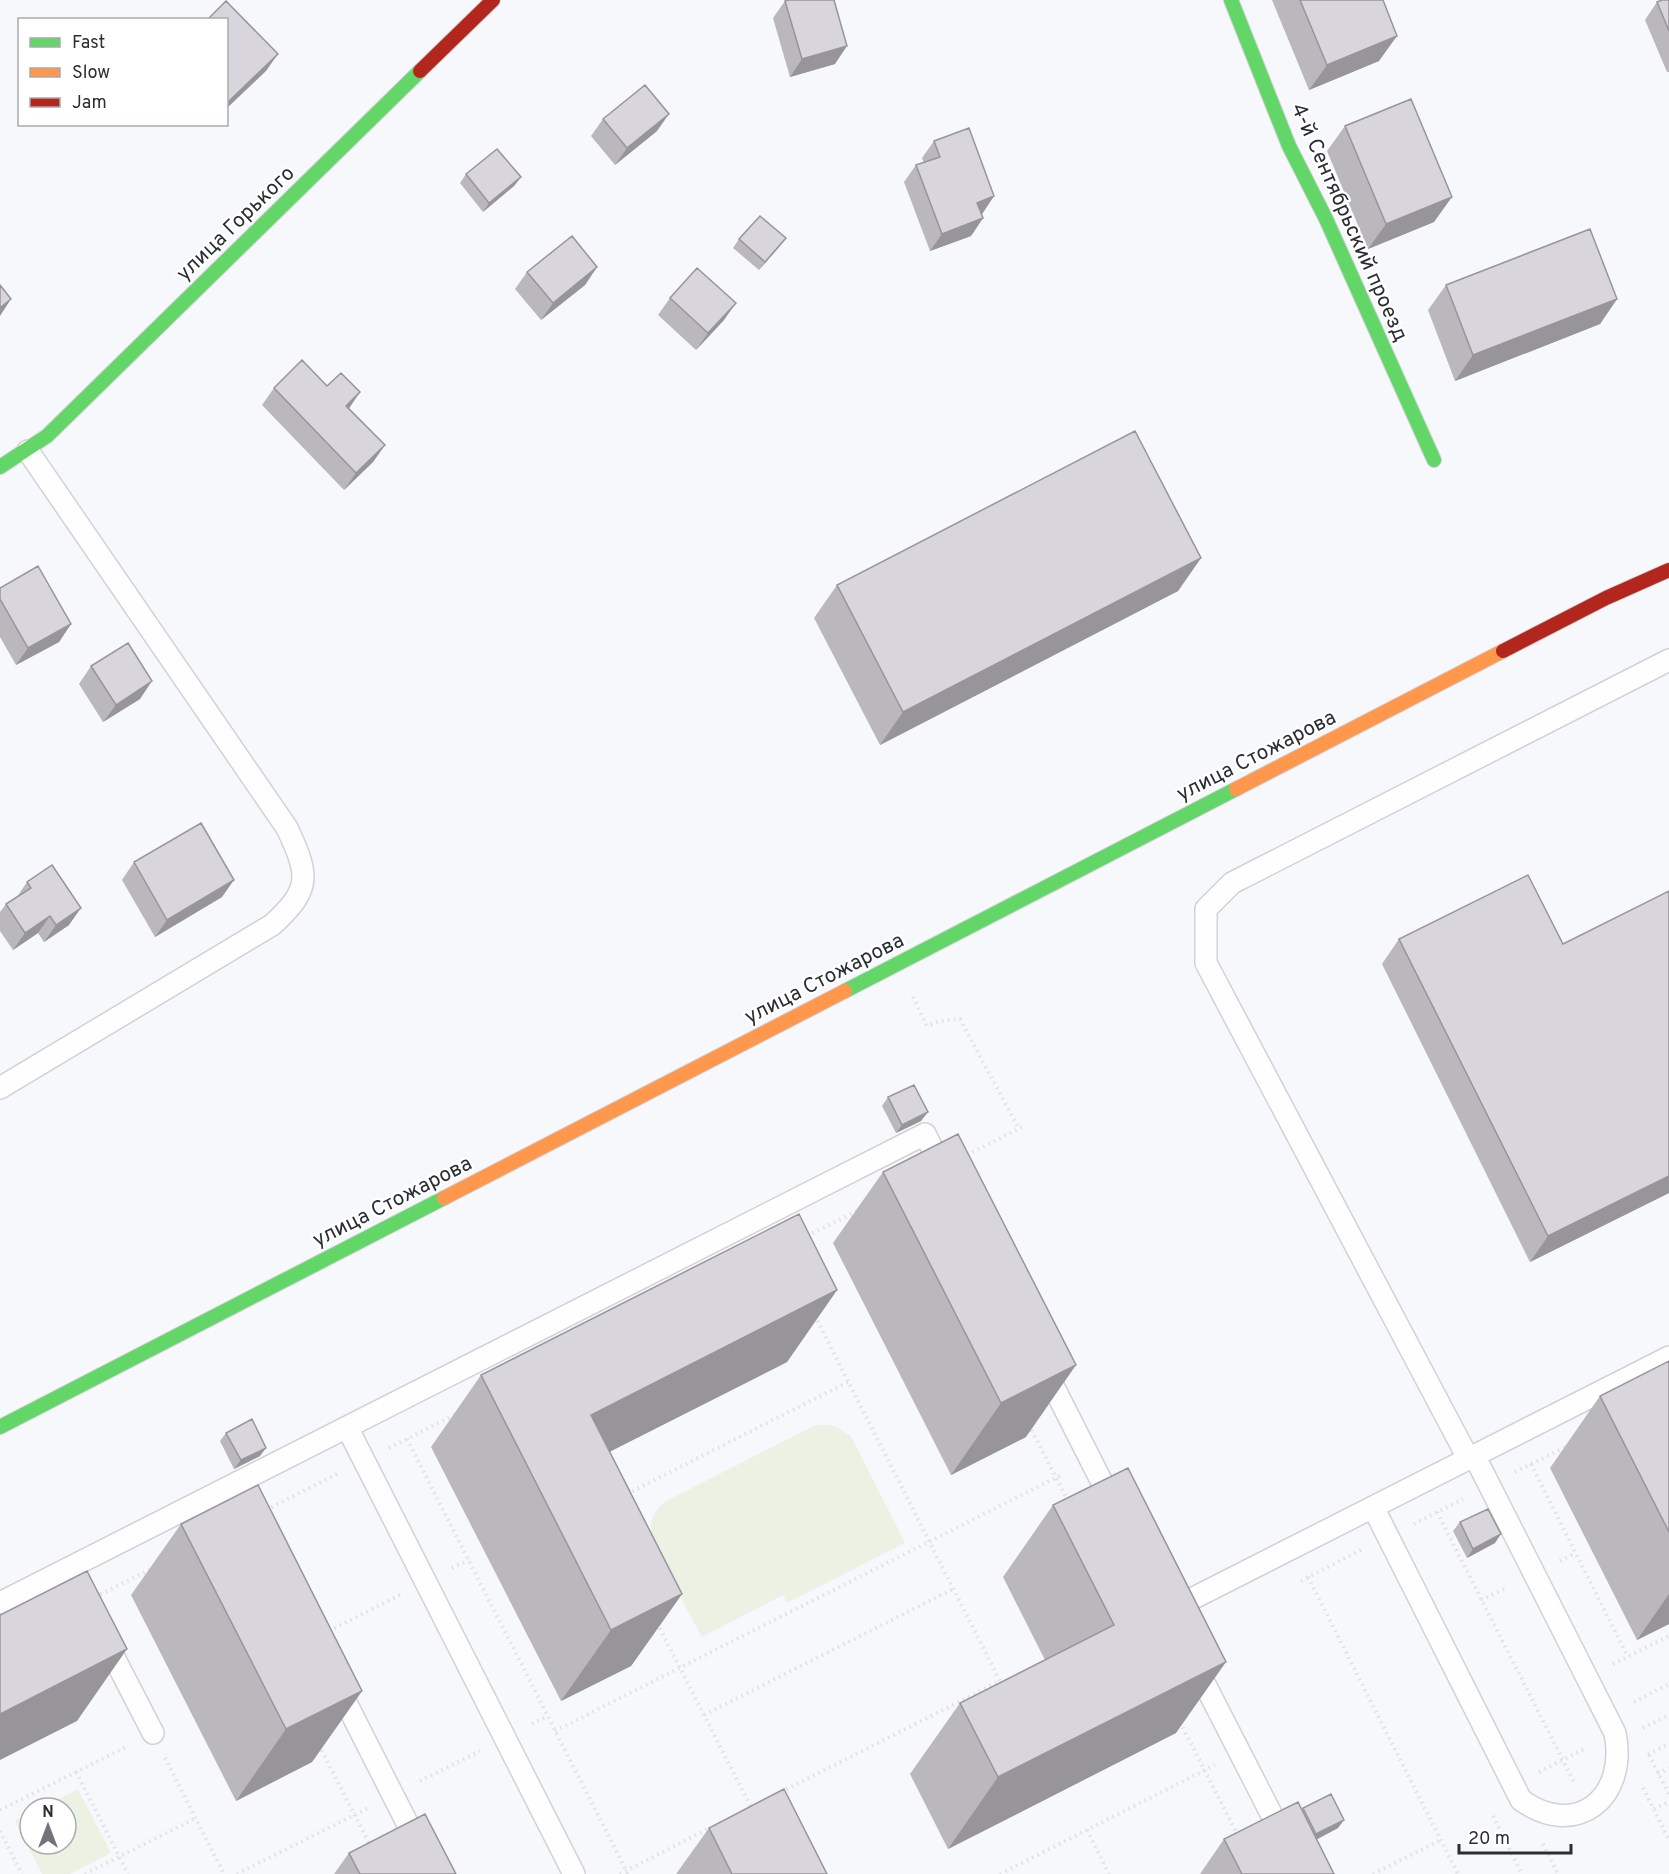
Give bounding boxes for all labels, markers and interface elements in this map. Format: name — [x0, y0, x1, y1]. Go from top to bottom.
legend — [18, 18, 228, 126]
text: Fast — [72, 32, 105, 55]
text: Slow — [72, 62, 110, 85]
text: Jam — [72, 92, 107, 115]
street label: 4-й Сентябрьский проезд — [1284, 99, 1413, 346]
street label: улица Горького — [171, 161, 301, 287]
street label: улица Стожарова — [1172, 704, 1341, 808]
street label: улица Стожарова — [740, 927, 909, 1031]
street label: улица Стожарова — [308, 1150, 477, 1254]
north arrow — [18, 1796, 78, 1856]
text: N — [42, 1803, 54, 1823]
scale bar — [1459, 1817, 1572, 1855]
text: 20 m — [1468, 1828, 1510, 1851]

